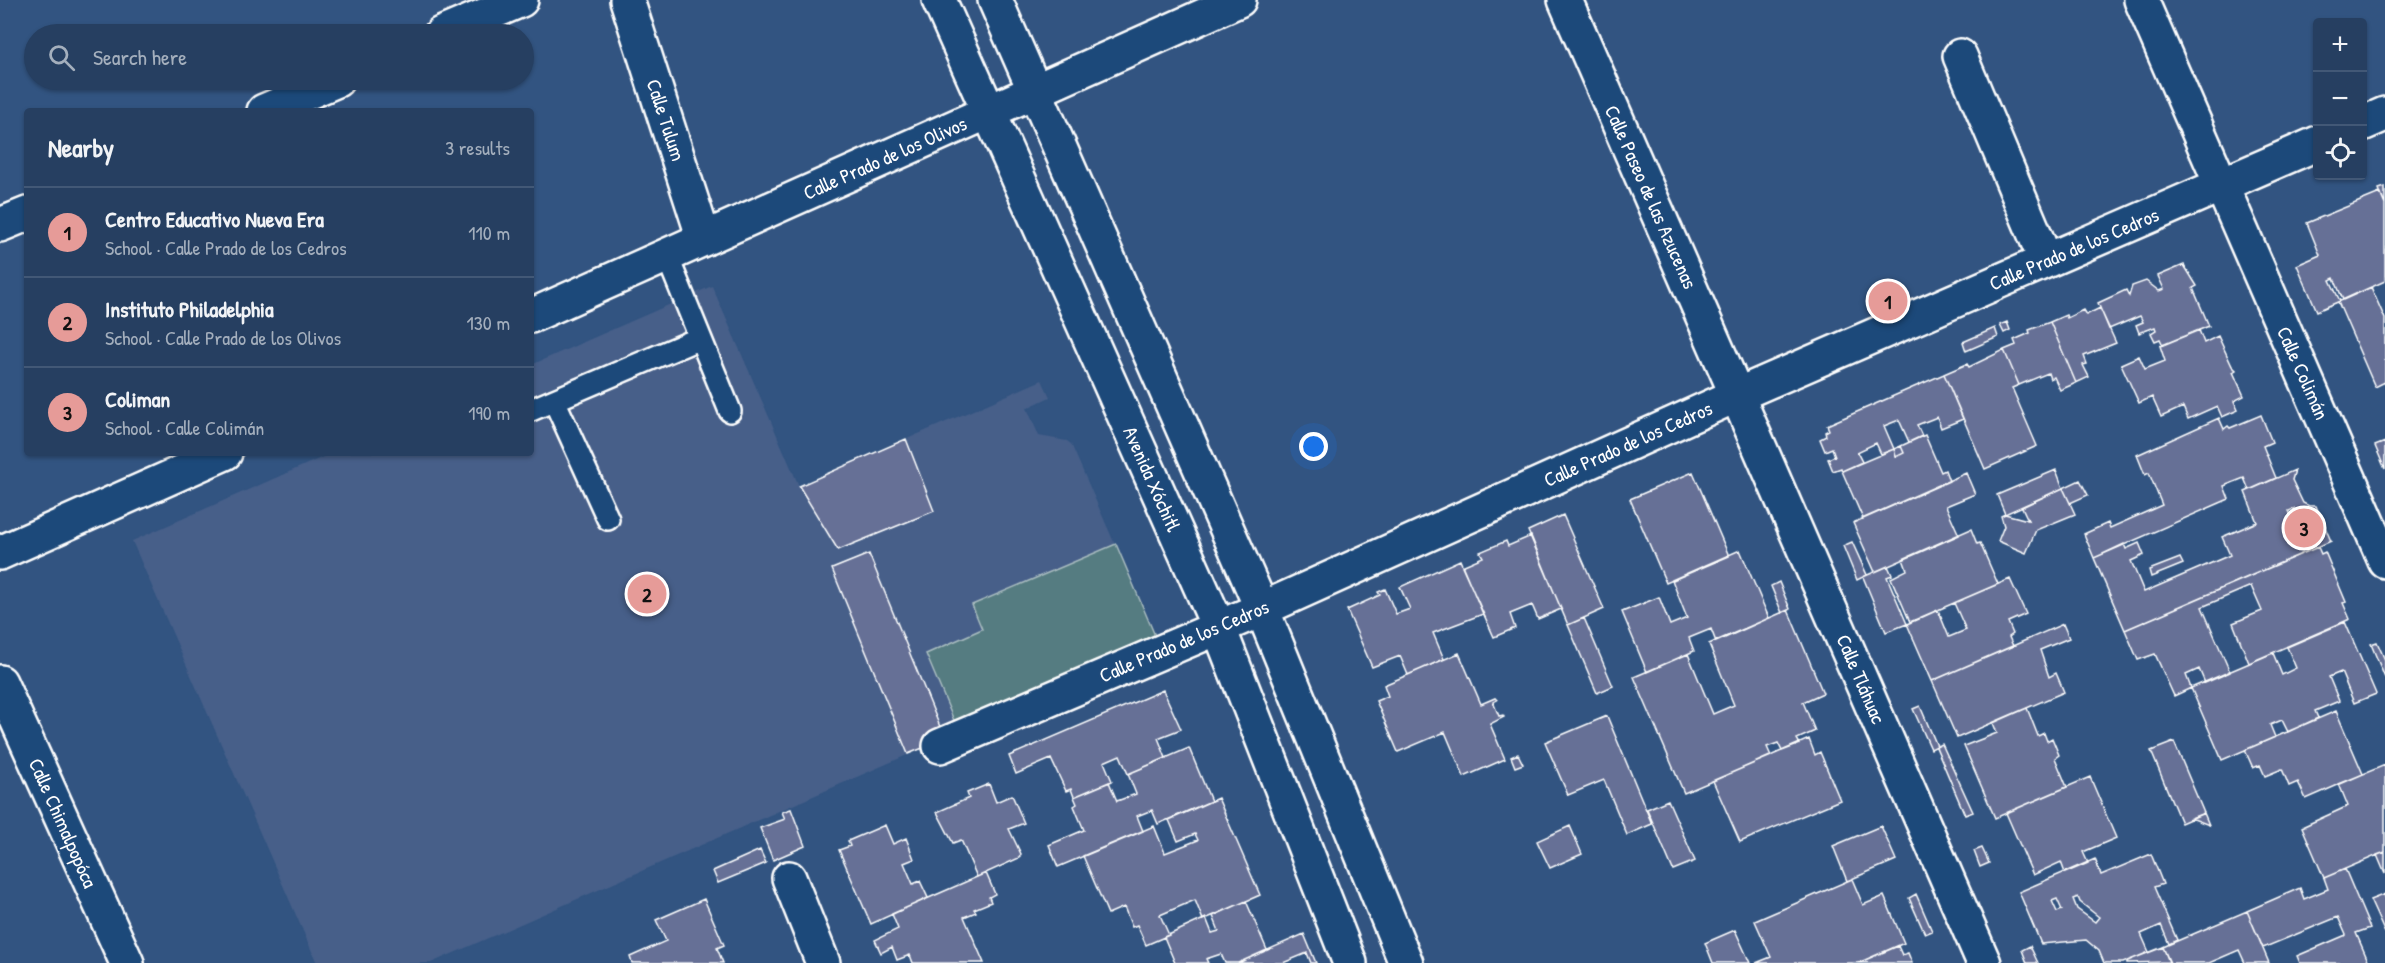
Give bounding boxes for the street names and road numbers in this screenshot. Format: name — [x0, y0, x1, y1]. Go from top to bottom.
street label: Calle Tulum — [641, 76, 692, 164]
street label: Calle Paseo de las Azucenas — [1599, 101, 1704, 293]
street label: Calle Prado de los Olivos — [799, 109, 971, 206]
street label: Calle Prado de los Cedros — [1985, 200, 2163, 296]
street label: Calle Colimán — [2271, 322, 2336, 424]
street label: Calle Prado de los Cedros — [1539, 394, 1717, 493]
street label: Avenida Xóchitl — [1117, 422, 1188, 536]
street label: Calle Prado de los Cedros — [1095, 592, 1273, 688]
street label: Calle Tláhuac — [1831, 630, 1892, 728]
street label: Calle Chimalpopóca — [23, 754, 104, 892]

